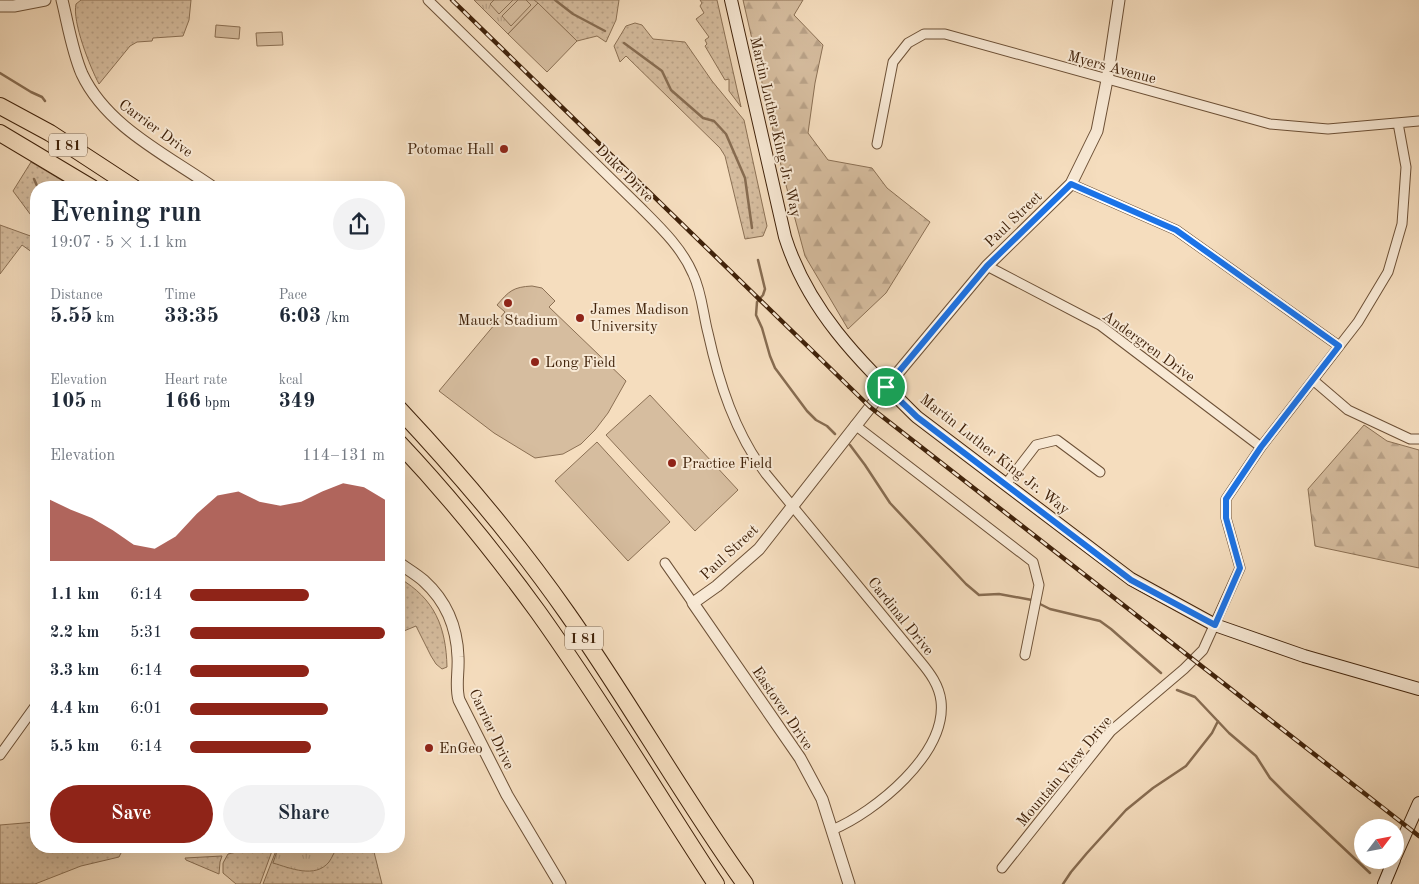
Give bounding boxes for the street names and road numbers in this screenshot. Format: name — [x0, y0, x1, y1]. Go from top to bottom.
street label: Martin Luther King Jr. Way — [746, 36, 803, 219]
street label: Myers Avenue — [1066, 49, 1158, 88]
street label: Carrier Drive — [115, 98, 195, 161]
road number: I 81 — [49, 134, 87, 156]
street label: Duke Drive — [592, 142, 656, 206]
street label: Paul Street — [983, 189, 1045, 251]
street label: Andergren Drive — [1099, 309, 1197, 386]
street label: Martin Luther King Jr. Way — [917, 392, 1072, 518]
street label: Paul Street — [698, 523, 762, 583]
street label: Cardinal Drive — [864, 575, 936, 659]
road number: I 81 — [565, 626, 603, 650]
street label: Eastover Drive — [748, 665, 815, 753]
street label: Carrier Drive — [465, 687, 516, 772]
street label: Mountain View Drive — [1015, 714, 1116, 830]

